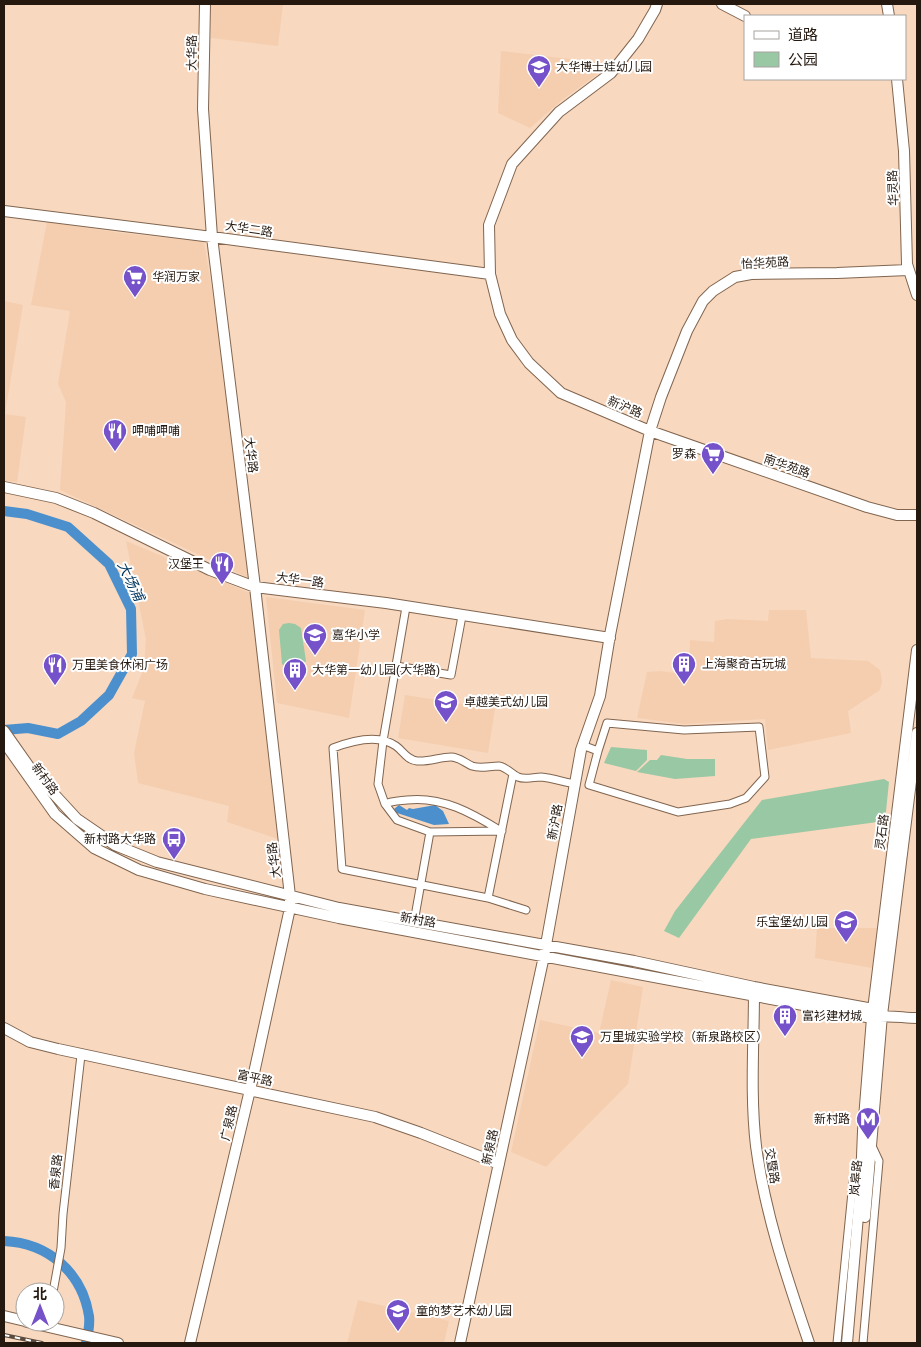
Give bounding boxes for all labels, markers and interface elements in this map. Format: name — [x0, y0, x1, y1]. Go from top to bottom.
legend — [744, 15, 906, 80]
text: 道路 — [788, 26, 818, 43]
street label: 大华路 — [185, 35, 199, 71]
text: 公园 — [788, 51, 818, 68]
school or university icon: 大华博士娃幼儿园 — [526, 54, 552, 88]
place label: 大华博士娃幼儿园 — [556, 60, 652, 74]
street label: 华灵路 — [885, 170, 901, 206]
street label: 大华二路 — [224, 219, 274, 239]
street label: 怡华苑路 — [741, 255, 789, 271]
supermarket icon: 华润万家 — [122, 264, 148, 298]
place label: 华润万家 — [152, 270, 200, 284]
street label: 新沪路 — [606, 394, 644, 420]
restaurant icon: 呷哺呷哺 — [102, 418, 128, 452]
place label: 呷哺呷哺 — [132, 424, 180, 438]
street label: 大华路 — [242, 436, 260, 474]
supermarket icon: 罗森 — [700, 441, 726, 475]
place label: 罗森 — [672, 447, 696, 461]
street label: 南华苑路 — [762, 452, 812, 480]
restaurant icon: 汉堡王 — [209, 551, 235, 585]
place label: 汉堡王 — [168, 557, 204, 571]
water label: 大场浦 — [115, 559, 148, 605]
street label: 大华一路 — [275, 570, 325, 590]
school or university icon: 嘉华小学 — [302, 622, 328, 656]
place label: 嘉华小学 — [332, 628, 380, 642]
building icon: 上海聚奇古玩城 — [671, 651, 697, 685]
restaurant icon: 万里美食休闲广场 — [42, 652, 68, 686]
building icon: 大华第一幼儿园(大华路) — [282, 657, 308, 691]
place label: 上海聚奇古玩城 — [702, 657, 786, 671]
place label: 万里美食休闲广场 — [72, 658, 168, 672]
place label: 大华第一幼儿园(大华路) — [312, 663, 440, 677]
school or university icon: 卓越美式幼儿园 — [433, 689, 459, 723]
place label: 卓越美式幼儿园 — [464, 695, 548, 709]
street label: 新村路 — [29, 760, 61, 798]
street label: 新沪路 — [545, 803, 565, 841]
street label: 灵石路 — [873, 813, 891, 851]
bus stop icon: 新村路大华路 — [161, 826, 187, 860]
place label: 新村路大华路 — [84, 832, 156, 846]
street label: 大华路 — [265, 841, 283, 879]
school or university icon: 乐宝堡幼儿园 — [833, 909, 859, 943]
street label: 新村路 — [399, 910, 437, 930]
place label: 乐宝堡幼儿园 — [756, 915, 828, 929]
building icon: 富衫建材城 — [772, 1003, 798, 1037]
place label: 富衫建材城 — [802, 1009, 862, 1023]
school or university icon: 万里城实验学校（新泉路校区） — [569, 1024, 595, 1058]
place label: 万里城实验学校（新泉路校区） — [600, 1030, 768, 1044]
street label: 富平路 — [236, 1067, 274, 1089]
street label: 广泉路 — [218, 1104, 240, 1142]
metro station icon: 新村路 — [855, 1106, 881, 1140]
place label: 新村路 — [814, 1112, 850, 1126]
street label: 新泉路 — [479, 1128, 501, 1166]
street label: 交暨路 — [762, 1147, 782, 1185]
street label: 香泉路 — [47, 1153, 65, 1191]
street label: 岚皋路 — [847, 1159, 865, 1197]
north arrow — [15, 1282, 65, 1332]
text: 北 — [33, 1286, 47, 1302]
school or university icon: 童的梦艺术幼儿园 — [385, 1298, 411, 1332]
place label: 童的梦艺术幼儿园 — [416, 1304, 512, 1318]

